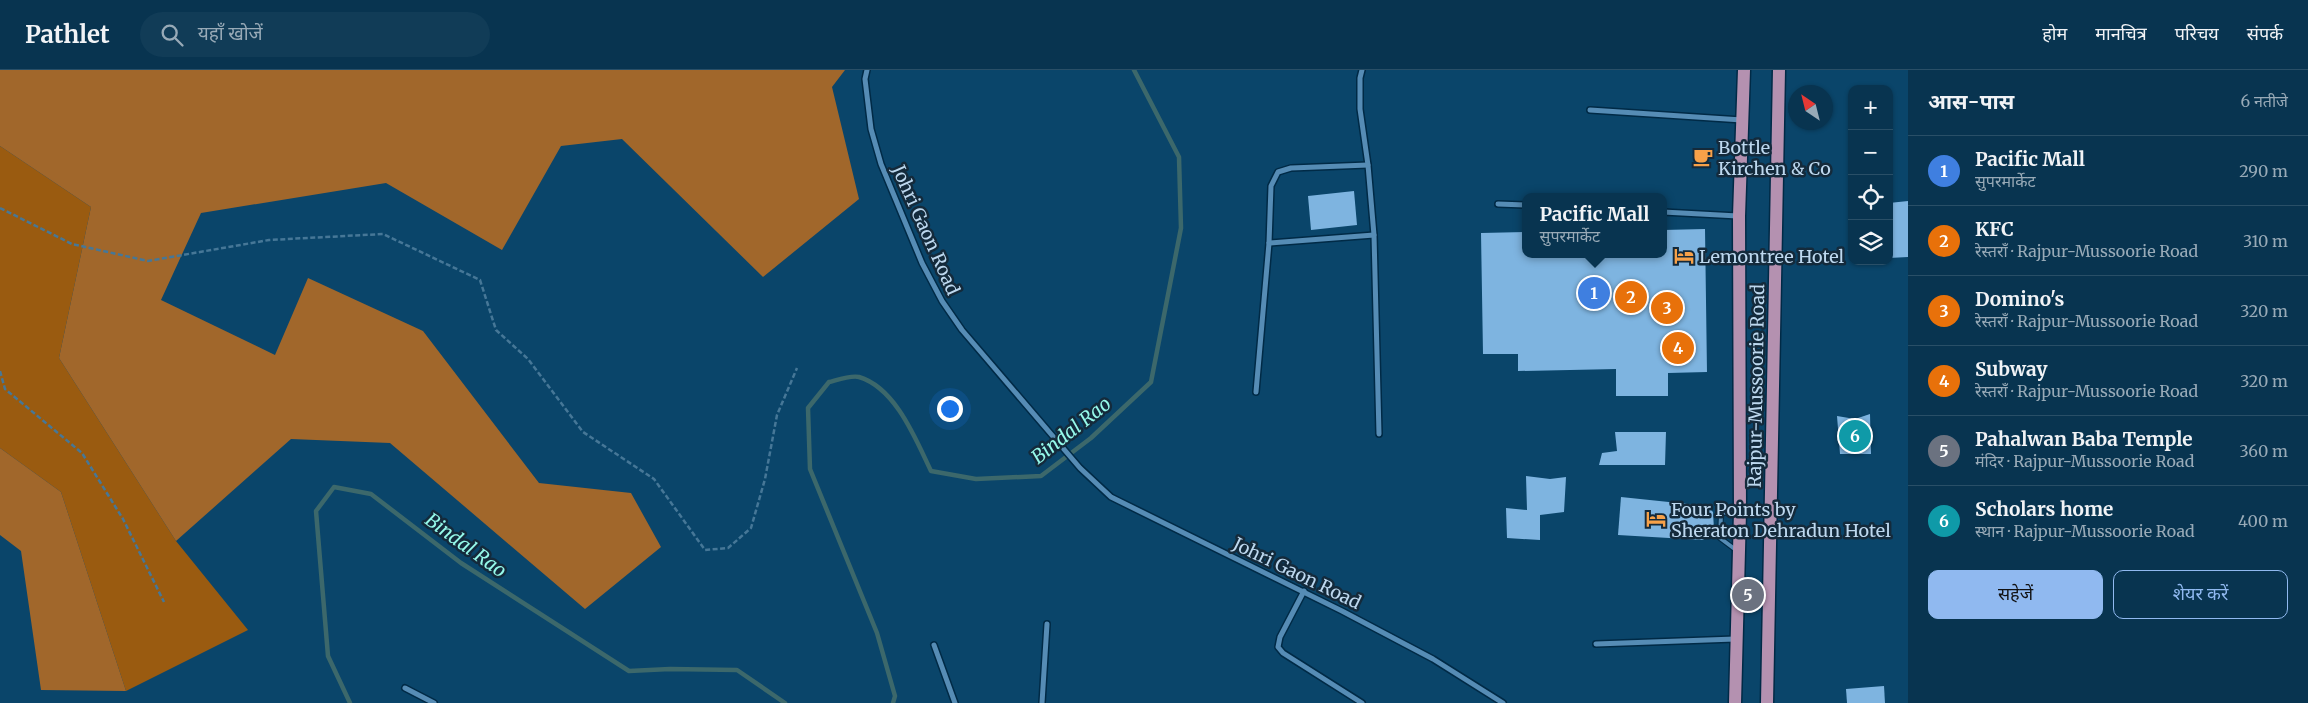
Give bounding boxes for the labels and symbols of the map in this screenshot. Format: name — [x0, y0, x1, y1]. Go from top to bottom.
north arrow — [1788, 85, 1833, 130]
place label: Bottle Kirchen & Co — [1718, 136, 1831, 180]
cafe icon: Bottle Kirchen & Co — [1692, 146, 1714, 168]
street label: Johri Gaon Road — [887, 161, 965, 299]
hotel icon: Lemontree Hotel — [1673, 245, 1695, 267]
place label: Lemontree Hotel — [1699, 245, 1845, 268]
pin: 1 — [1578, 274, 1610, 312]
pin: 2 — [1615, 278, 1647, 316]
street label: Rajpur-Mussoorie Road — [1743, 284, 1769, 488]
pin: 3 — [1651, 289, 1683, 327]
pin: 4 — [1662, 329, 1694, 367]
water label: Bindal Rao — [1026, 391, 1116, 469]
your location — [937, 396, 963, 422]
pin: 6 — [1839, 417, 1871, 455]
place label: Four Points by Sheraton Dehradun Hotel — [1671, 498, 1891, 542]
water label: Bindal Rao — [421, 508, 511, 583]
hotel icon: Four Points by Sheraton Dehradun Hotel — [1645, 508, 1667, 530]
street label: Johri Gaon Road — [1228, 532, 1365, 614]
pin: 5 — [1732, 576, 1764, 614]

